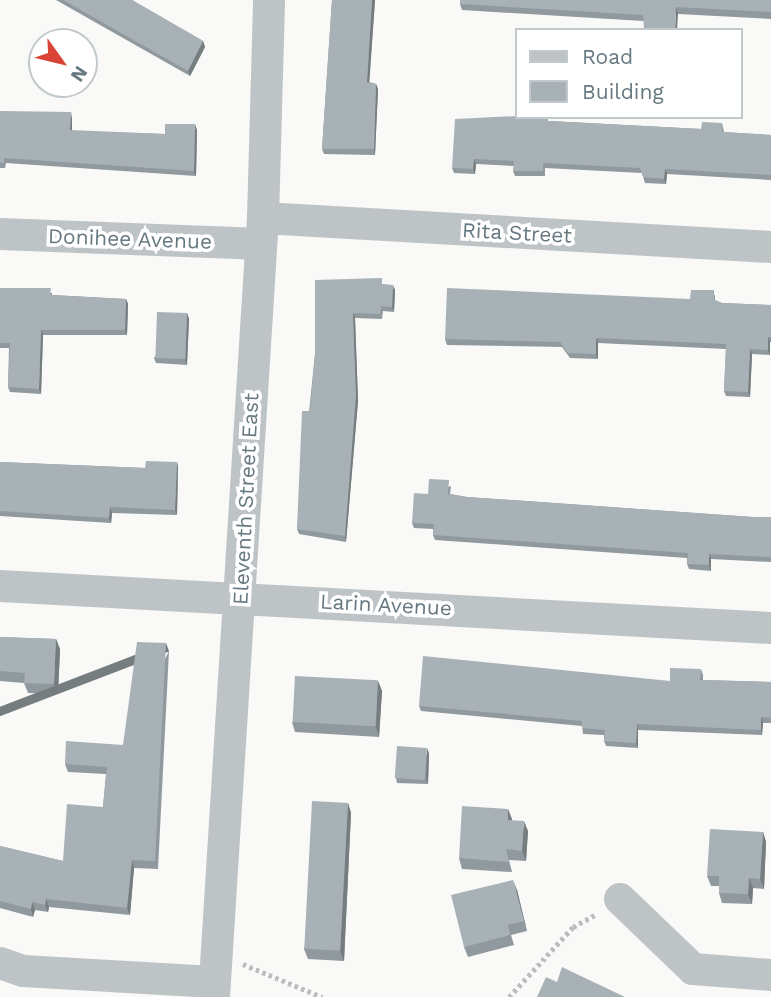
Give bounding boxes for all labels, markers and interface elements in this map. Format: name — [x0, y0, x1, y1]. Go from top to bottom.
north arrow — [28, 28, 98, 98]
legend — [516, 28, 743, 119]
text: Road — [582, 44, 633, 69]
text: N — [66, 62, 93, 86]
text: Building — [582, 79, 664, 104]
street label: Rita Street — [461, 218, 573, 248]
street label: Donihee Avenue — [47, 224, 213, 254]
street label: Eleventh Street East — [228, 392, 264, 606]
street label: Larin Avenue — [319, 589, 453, 621]

